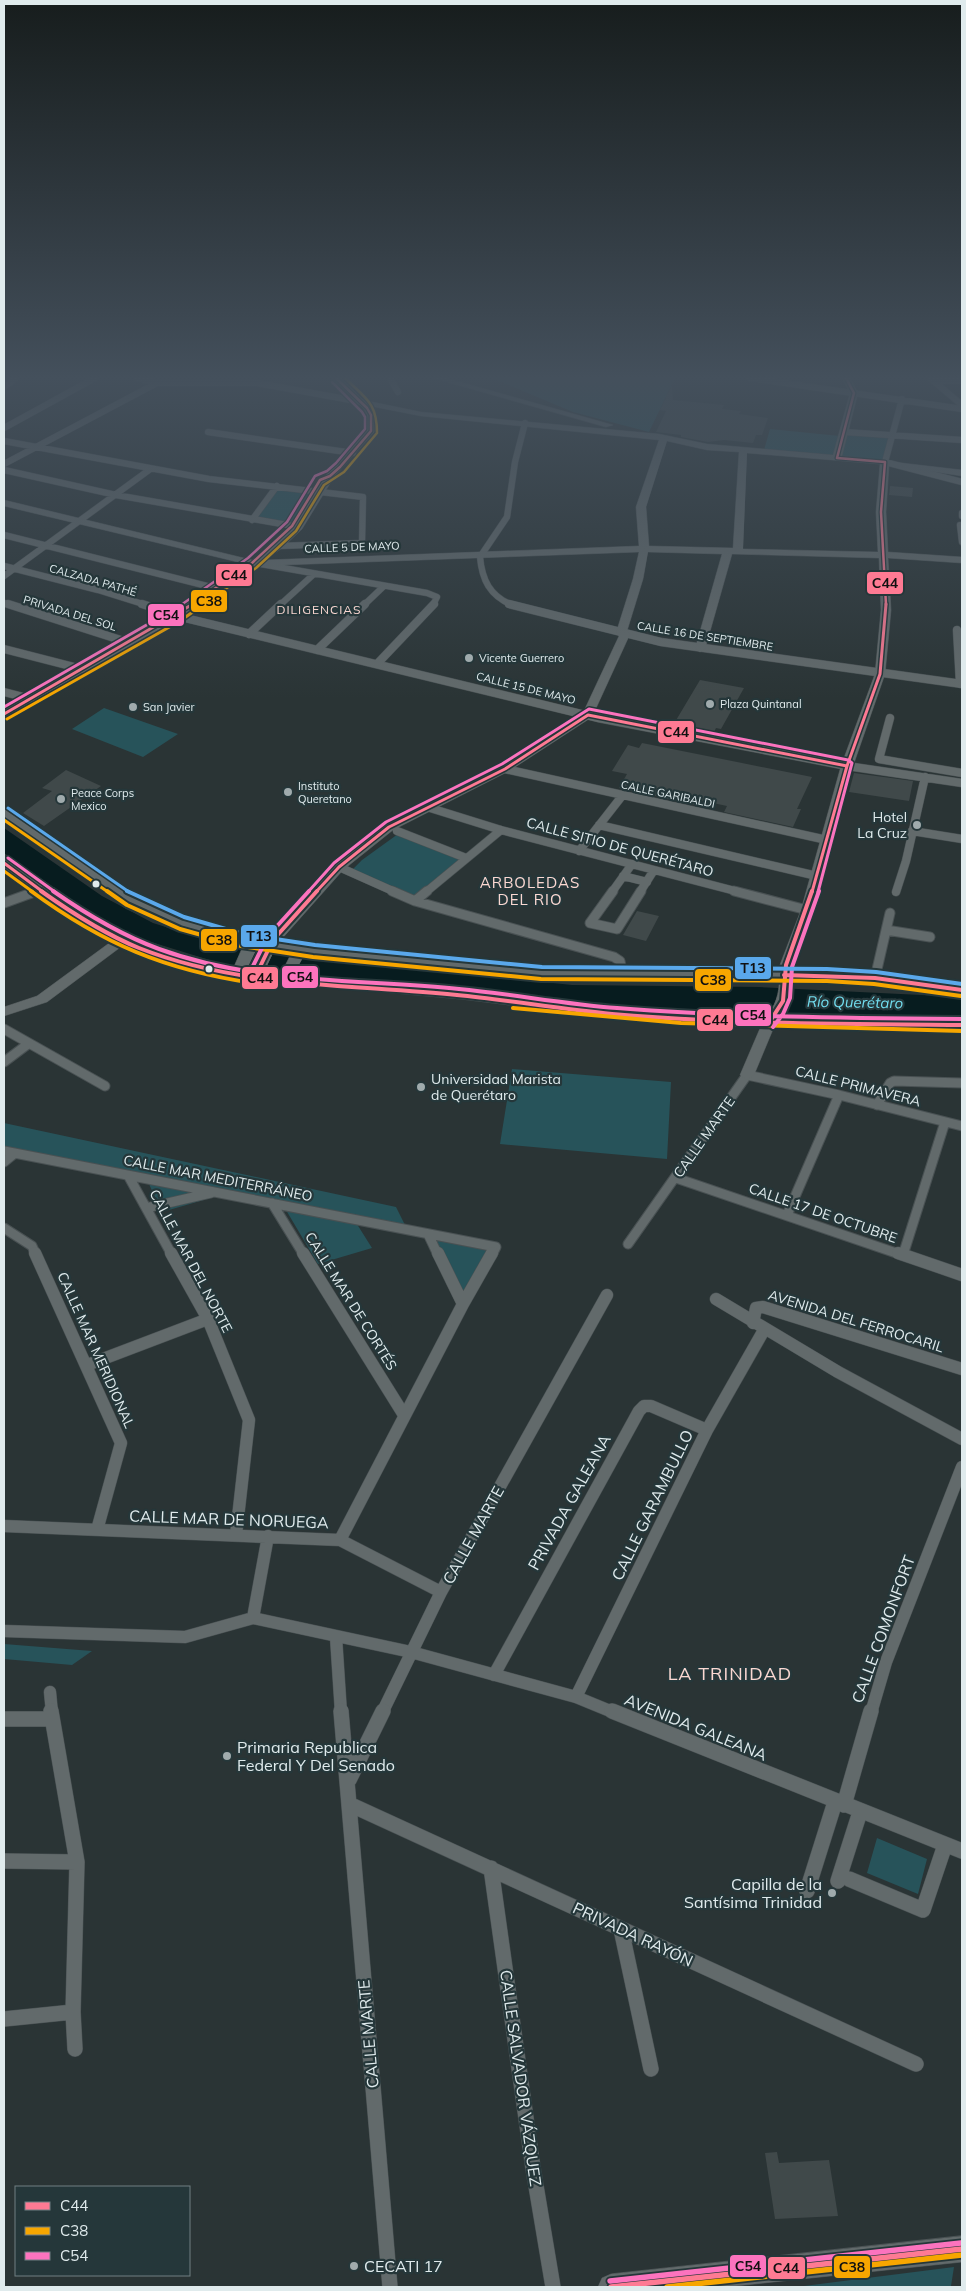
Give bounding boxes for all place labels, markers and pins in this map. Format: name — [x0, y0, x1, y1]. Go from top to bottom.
place label: Vicente Guerrero — [479, 651, 564, 665]
marker: Vicente Guerrero — [463, 652, 475, 664]
place label: Plaza Quintanal — [720, 697, 802, 711]
marker: Plaza Quintanal — [704, 698, 716, 710]
place label: San Javier — [143, 700, 194, 714]
marker: San Javier — [127, 701, 139, 713]
place label: Instituto Queretano — [298, 779, 352, 806]
place label: Peace Corps Mexico — [71, 786, 134, 813]
marker: Instituto Queretano — [282, 786, 294, 798]
marker: Peace Corps Mexico — [55, 793, 67, 805]
place label: Hotel La Cruz — [857, 808, 907, 842]
marker: Hotel La Cruz — [911, 819, 923, 831]
unlabelled marker — [91, 879, 101, 889]
unlabelled marker — [204, 964, 214, 974]
place label: Universidad Marista de Querétaro — [431, 1070, 561, 1104]
marker: Universidad Marista de Querétaro — [415, 1081, 427, 1093]
place label: Primaria Republica Federal Y Del Senado — [237, 1737, 395, 1775]
marker: Primaria Republica Federal Y Del Senado — [221, 1750, 233, 1762]
place label: Capilla de la Santísima Trinidad — [684, 1874, 822, 1912]
marker: Capilla de la Santísima Trinidad — [826, 1887, 838, 1899]
place label: CECATI 17 — [364, 2256, 443, 2276]
marker: CECATI 17 — [348, 2260, 360, 2272]

